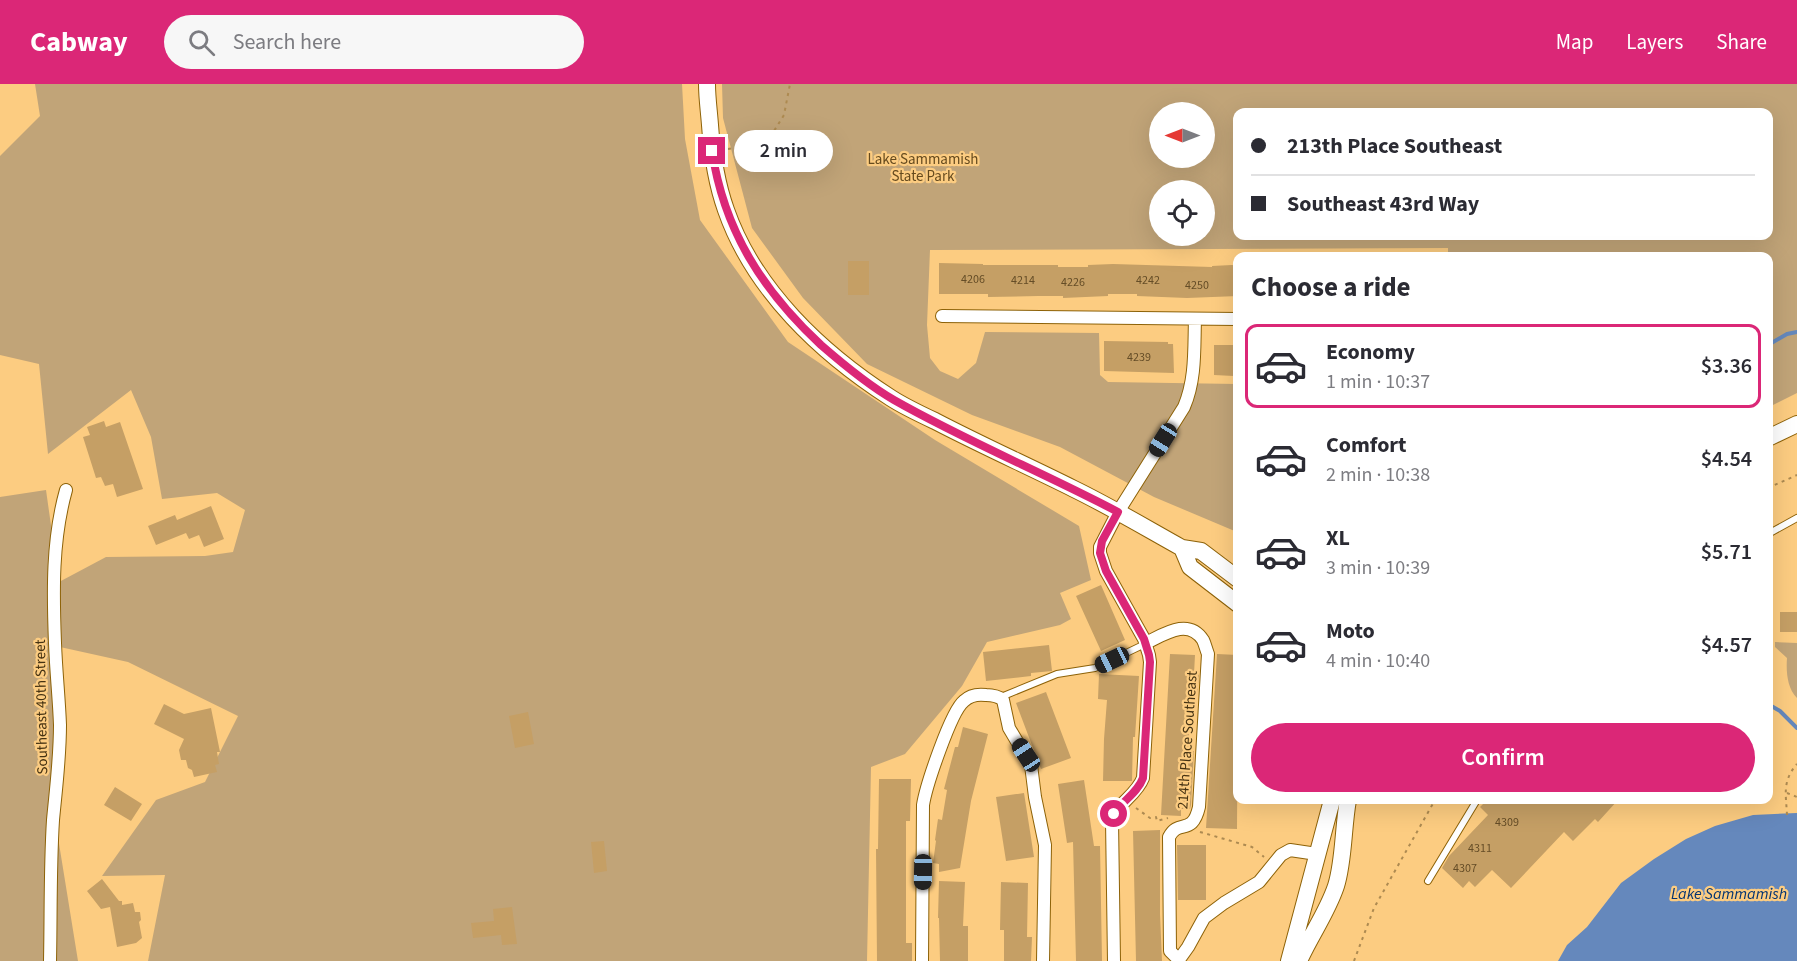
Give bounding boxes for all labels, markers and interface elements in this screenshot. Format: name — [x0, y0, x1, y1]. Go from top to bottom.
search box — [164, 15, 584, 69]
text: Cabway — [30, 22, 128, 62]
icon: search — [185, 26, 218, 59]
text: Search here — [233, 26, 341, 58]
text: Map — [1556, 27, 1593, 57]
text: Layers — [1626, 27, 1683, 57]
text: Share — [1716, 27, 1767, 57]
north arrow — [1149, 102, 1215, 168]
map controls — [1149, 102, 1215, 246]
callout: 2 min — [733, 130, 832, 172]
text: 213th Place Southeast — [1287, 130, 1502, 162]
route end — [698, 137, 725, 164]
text: 2 min — [760, 137, 807, 165]
park label: Lake Sammamish State Park — [867, 149, 979, 187]
button: locate — [1149, 180, 1215, 246]
text: Southeast 43rd Way — [1287, 188, 1479, 220]
text: Choose a ride — [1251, 268, 1411, 307]
house number: 4206 — [961, 271, 985, 288]
house number: 4214 — [1011, 272, 1035, 289]
house number: 4242 — [1136, 272, 1160, 289]
house number: 4226 — [1061, 274, 1085, 291]
house number: 4250 — [1185, 277, 1209, 294]
text: Economy — [1326, 336, 1415, 368]
icon: car — [1254, 339, 1308, 393]
house number: 4239 — [1127, 349, 1151, 366]
text: $3.36 — [1701, 350, 1752, 382]
text: 1 min · 10:37 — [1326, 368, 1430, 396]
car — [1146, 420, 1180, 460]
text: Comfort — [1326, 429, 1407, 461]
icon: car — [1254, 432, 1308, 486]
text: $4.54 — [1701, 443, 1752, 475]
text: 2 min · 10:38 — [1326, 461, 1430, 489]
text: XL — [1326, 522, 1350, 554]
icon: car — [1254, 525, 1308, 579]
text: $5.71 — [1701, 536, 1752, 568]
text: 3 min · 10:39 — [1326, 554, 1430, 582]
text: Moto — [1326, 615, 1375, 647]
icon: car — [1254, 618, 1308, 672]
text: $4.57 — [1701, 629, 1752, 661]
street label: Southeast 40th Street — [30, 639, 53, 775]
car — [1092, 644, 1132, 676]
text: 4 min · 10:40 — [1326, 647, 1430, 675]
street label: 214th Place Southeast — [1172, 670, 1203, 810]
button: Confirm — [1251, 723, 1755, 792]
car — [1009, 735, 1043, 775]
route start — [1100, 800, 1127, 827]
house number: 4309 — [1495, 814, 1519, 831]
house number: 4311 — [1468, 840, 1492, 857]
car — [914, 854, 932, 890]
house number: 4307 — [1453, 860, 1477, 877]
water label: Lake Sammamish — [1671, 883, 1787, 905]

